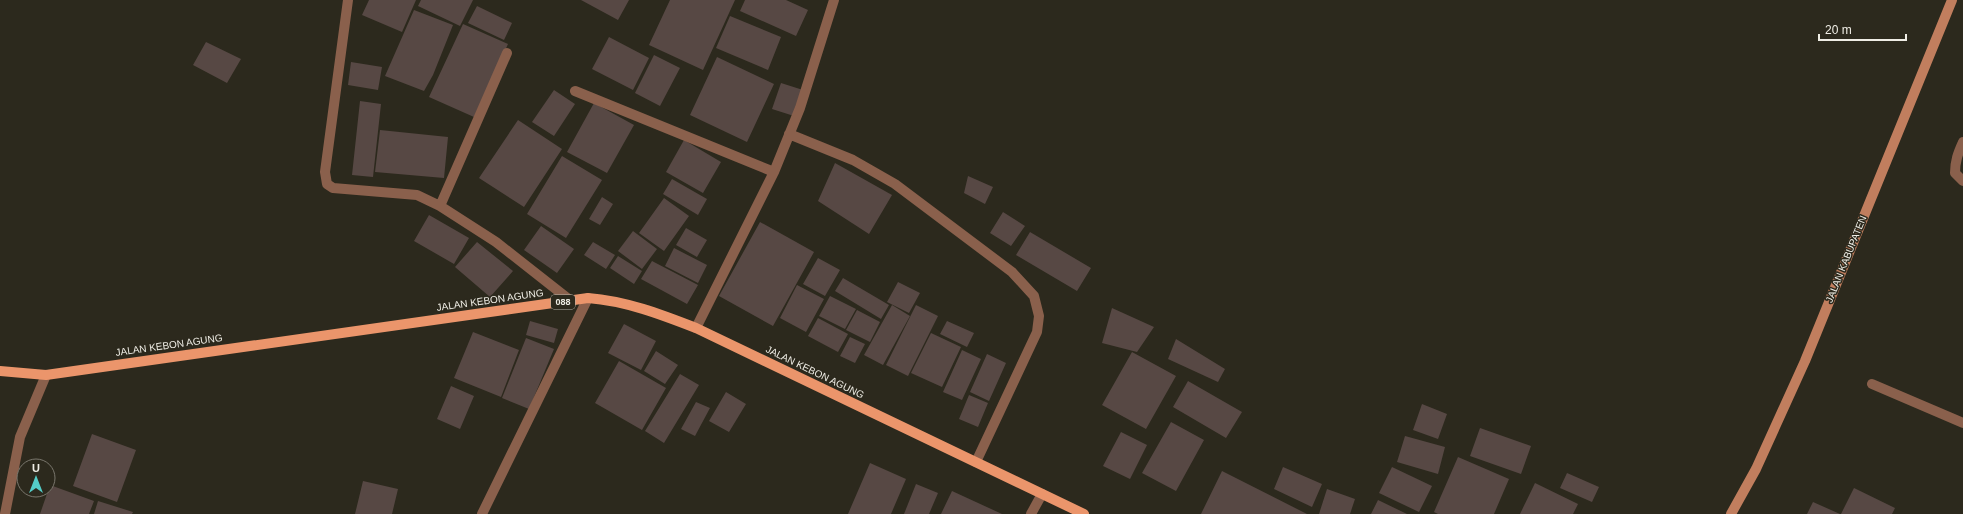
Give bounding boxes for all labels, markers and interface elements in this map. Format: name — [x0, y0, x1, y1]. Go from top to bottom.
scale bar — [1819, 16, 1906, 42]
text: 20 m — [1825, 23, 1852, 37]
street label: JALAN KABUPATEN — [1823, 214, 1869, 304]
street label: JALAN KEBON AGUNG — [436, 287, 544, 313]
road number: 088 — [551, 295, 575, 309]
street label: JALAN KEBON AGUNG — [115, 332, 223, 358]
street label: JALAN KEBON AGUNG — [764, 343, 866, 401]
north arrow — [16, 458, 56, 498]
text: U — [32, 462, 40, 474]

